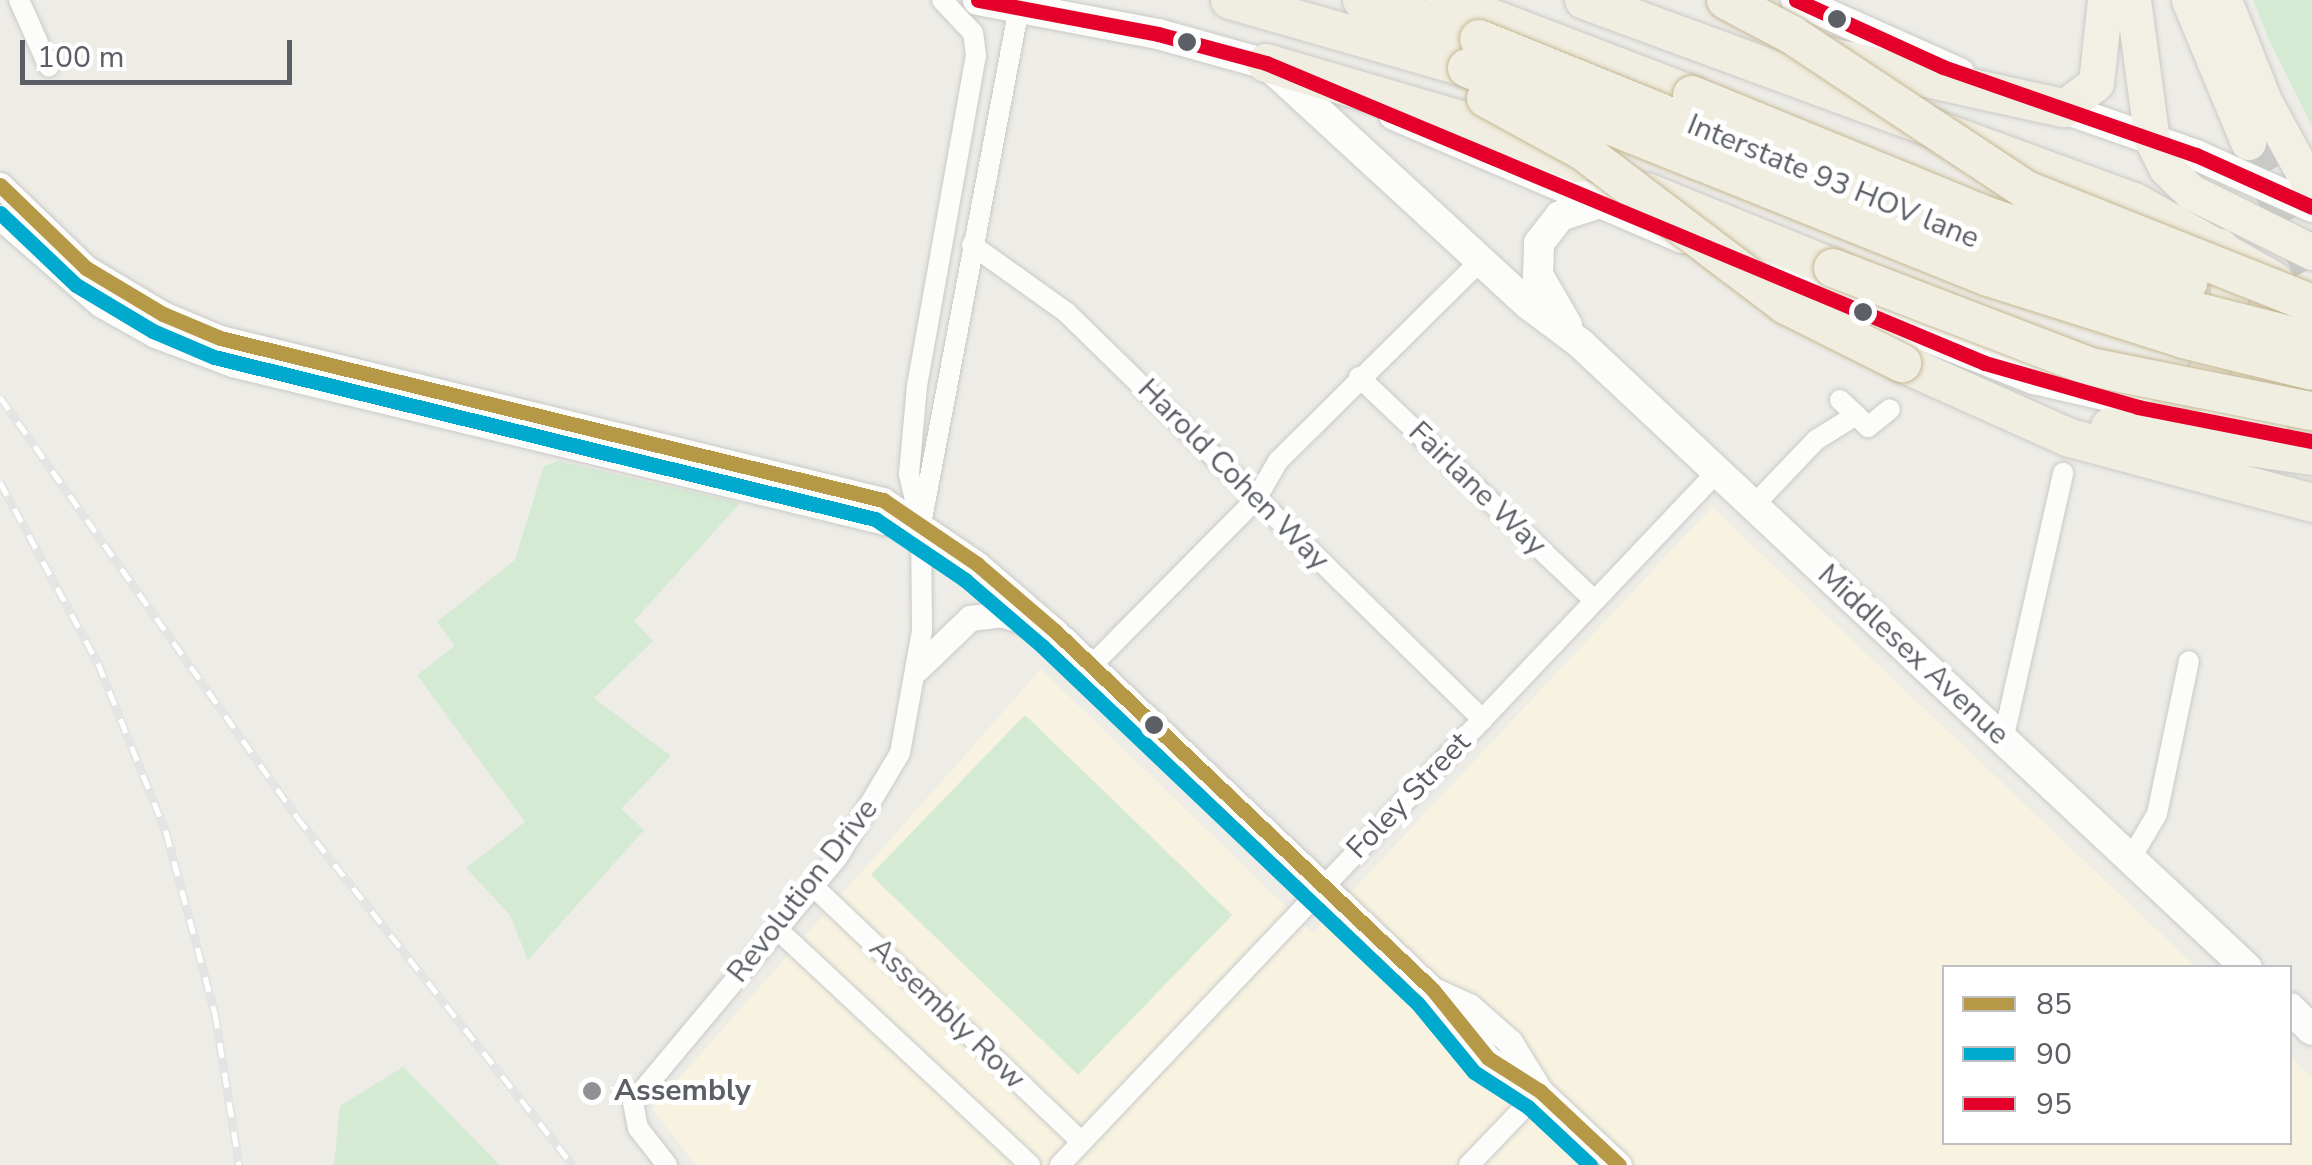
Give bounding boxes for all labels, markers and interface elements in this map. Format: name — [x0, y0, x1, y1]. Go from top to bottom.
unlabelled marker — [1827, 9, 1847, 29]
scale bar — [25, 20, 298, 82]
unlabelled marker — [1177, 32, 1197, 52]
text: 100 m — [37, 37, 124, 78]
street label: Interstate 93 HOV lane — [1682, 107, 1984, 257]
unlabelled marker — [1853, 302, 1873, 322]
street label: Harold Cohen Way — [1130, 372, 1336, 578]
street label: Fairlane Way — [1401, 414, 1553, 564]
street label: Middlesex Avenue — [1810, 557, 2016, 753]
unlabelled marker — [1144, 715, 1164, 735]
street label: Foley Street — [1340, 725, 1478, 867]
street label: Revolution Drive — [720, 792, 886, 990]
street label: Assembly Row — [862, 931, 1032, 1097]
legend — [1942, 965, 2292, 1145]
text: 85 — [2036, 984, 2072, 1025]
text: 90 — [2036, 1034, 2072, 1075]
place label: Assembly — [614, 1073, 751, 1109]
marker: Assembly — [579, 1078, 605, 1104]
text: 95 — [2036, 1084, 2072, 1125]

